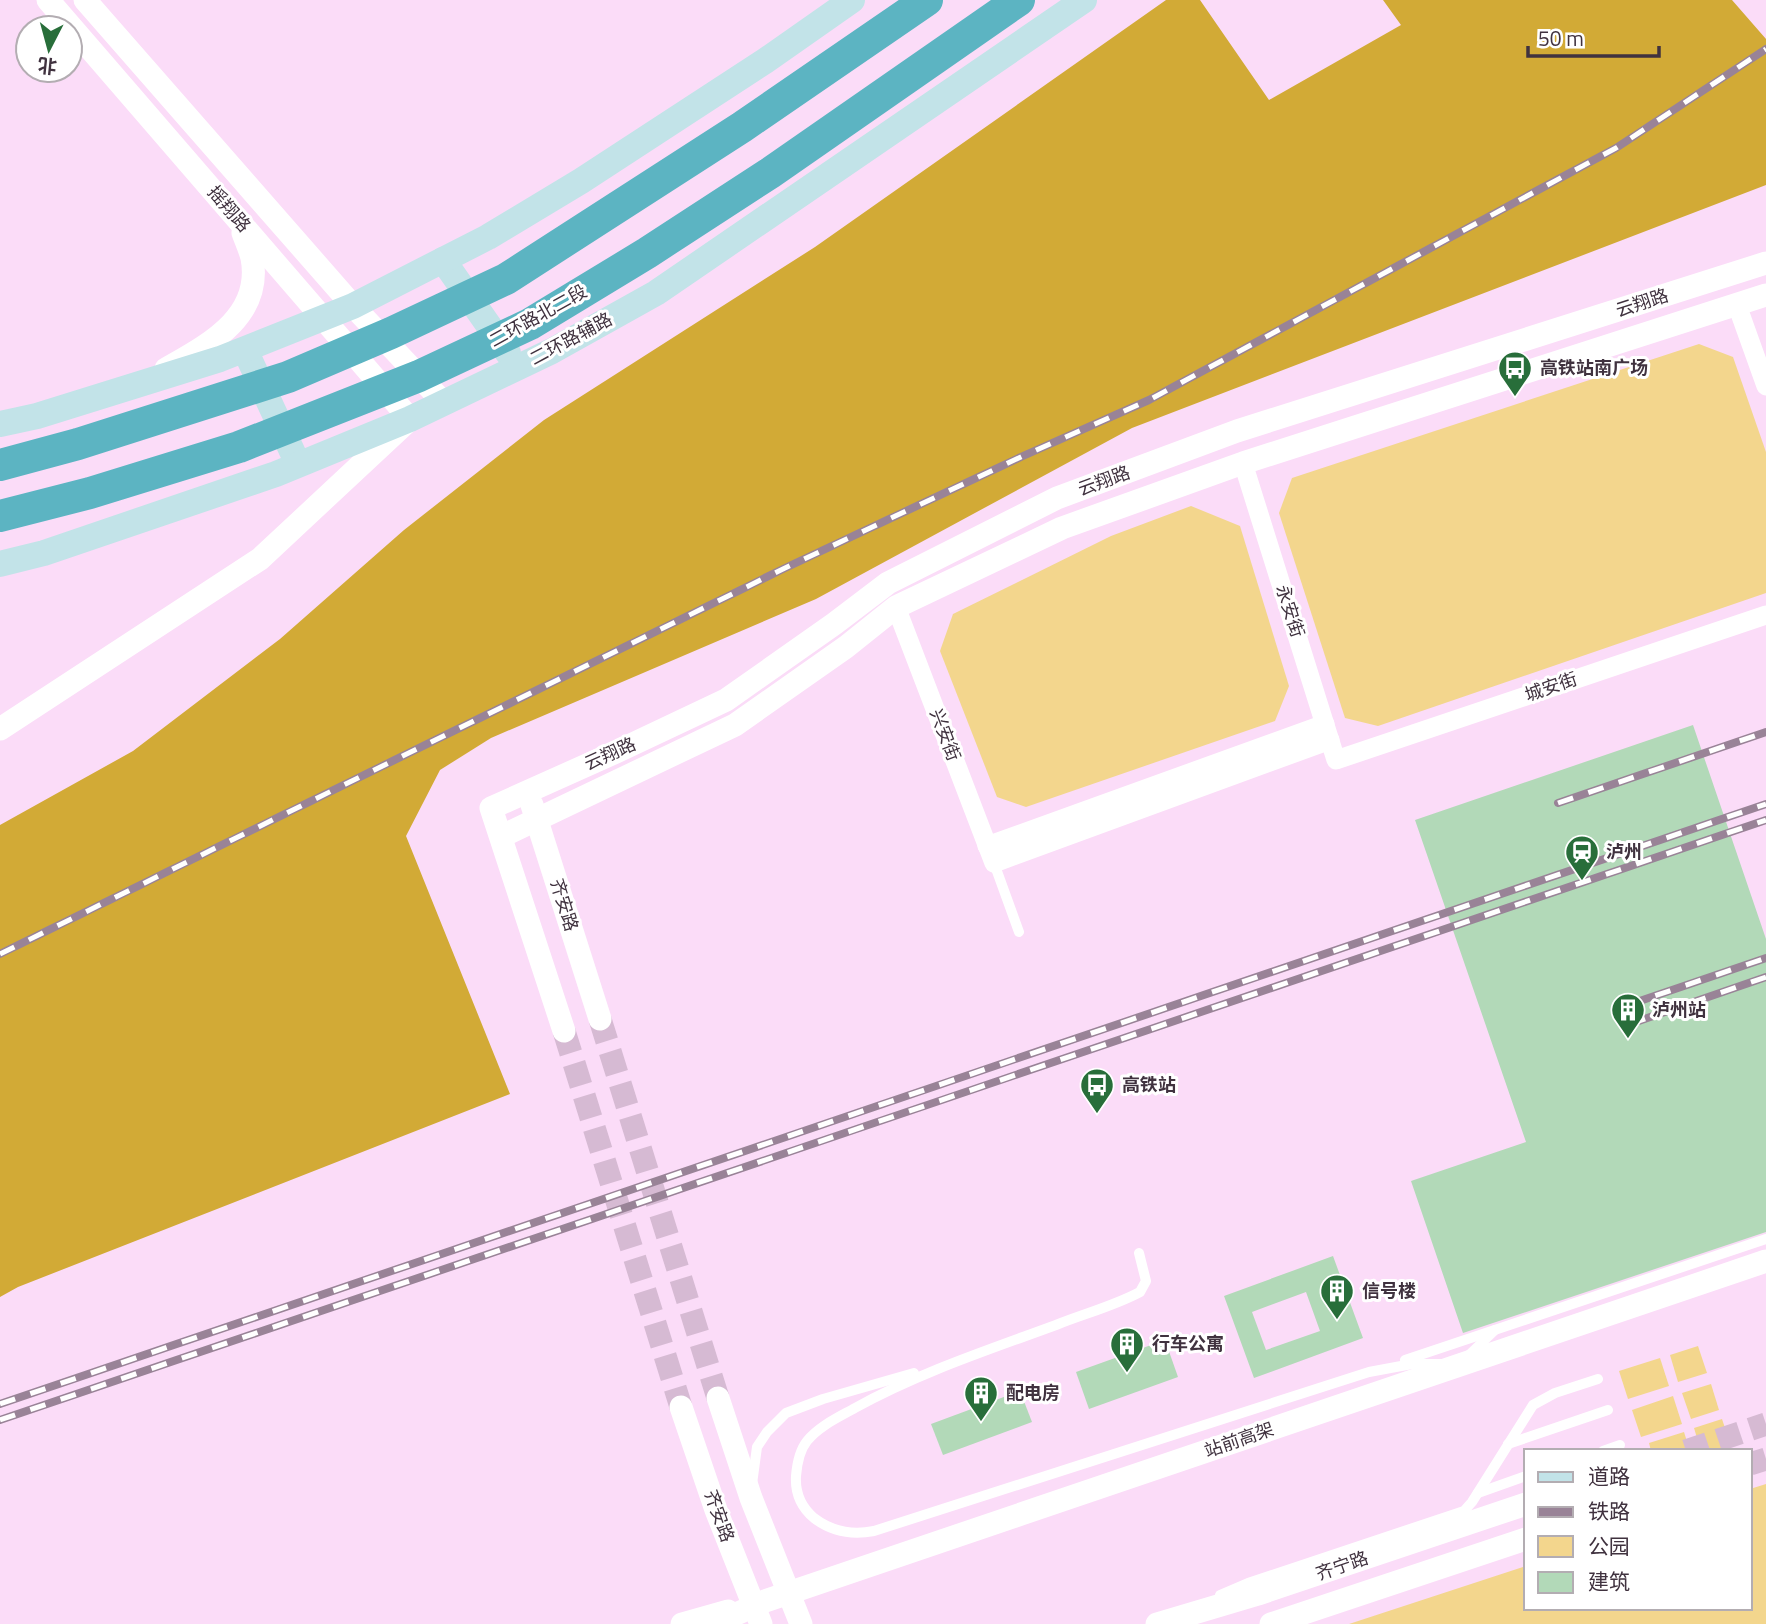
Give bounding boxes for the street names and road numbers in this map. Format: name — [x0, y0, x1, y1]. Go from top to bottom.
street label: 摇翔路 — [201, 179, 257, 238]
street label: 二环路北二段 — [484, 278, 592, 354]
street label: 云翔路 — [1612, 281, 1672, 324]
street label: 二环路辅路 — [525, 306, 617, 372]
street label: 云翔路 — [1074, 459, 1134, 502]
street label: 永安街 — [1269, 581, 1312, 641]
street label: 城安街 — [1521, 665, 1581, 708]
street label: 兴安街 — [923, 705, 968, 765]
street label: 云翔路 — [580, 730, 640, 777]
street label: 齐安路 — [544, 875, 585, 935]
street label: 站前高架 — [1200, 1415, 1277, 1464]
street label: 齐安路 — [698, 1486, 741, 1546]
street label: 齐宁路 — [1312, 1544, 1372, 1587]

